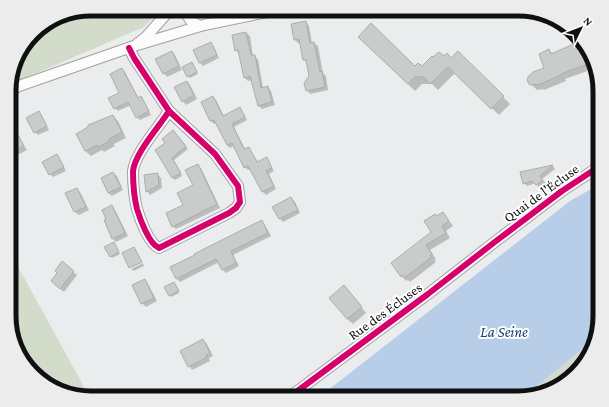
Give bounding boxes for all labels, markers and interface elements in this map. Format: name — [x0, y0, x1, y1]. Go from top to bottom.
north arrow — [561, 8, 601, 48]
text: N — [581, 14, 596, 28]
street label: Quai de l'Écluse — [500, 160, 582, 226]
street label: Rue des Écluses — [345, 279, 425, 343]
water label: La Seine — [480, 324, 528, 340]

